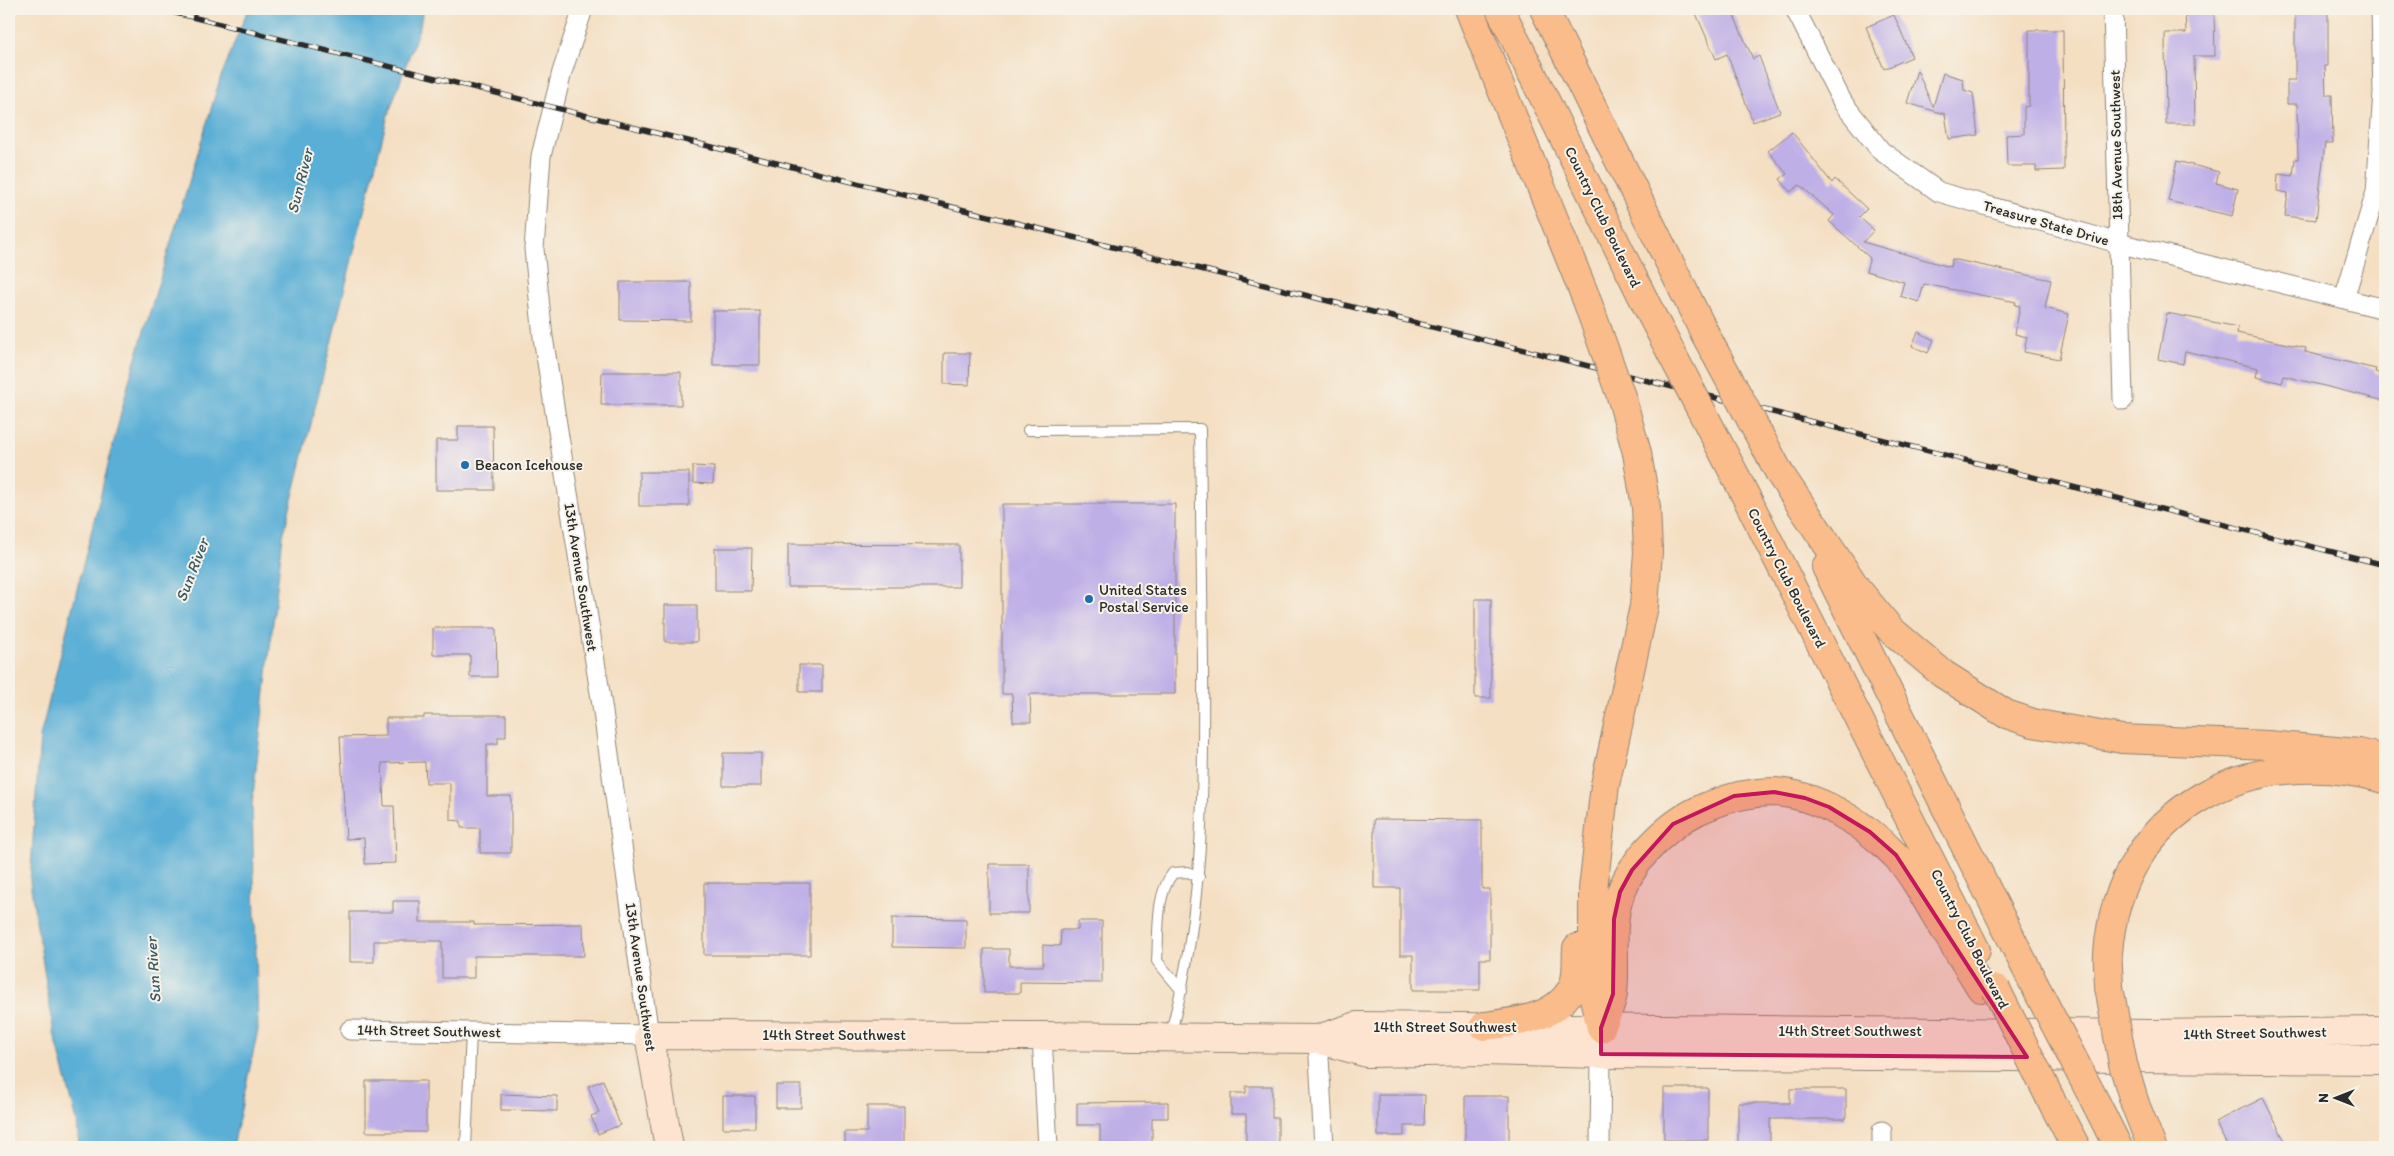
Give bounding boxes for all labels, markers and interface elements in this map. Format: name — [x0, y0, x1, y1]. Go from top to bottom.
street label: 18th Avenue Southwest — [2106, 69, 2126, 220]
street label: Country Club Boulevard — [1561, 143, 1645, 291]
water label: Sun River — [283, 145, 318, 215]
street label: Treasure State Drive — [1981, 196, 2111, 250]
place label: Beacon Icehouse — [475, 456, 583, 474]
marker: Beacon Icehouse — [459, 459, 471, 471]
street label: 13th Avenue Southwest — [560, 501, 602, 653]
street label: Country Club Boulevard — [1744, 505, 1830, 652]
water label: Sun River — [171, 534, 213, 604]
place label: United States Postal Service — [1099, 581, 1189, 616]
marker: United States Postal Service — [1083, 593, 1095, 605]
street label: Country Club Boulevard — [1927, 866, 2013, 1013]
street label: 13th Avenue Southwest — [622, 901, 660, 1053]
water label: Sun River — [141, 935, 165, 1004]
street label: 14th Street Southwest — [1373, 1018, 1517, 1036]
street label: 14th Street Southwest — [357, 1021, 501, 1041]
street label: 14th Street Southwest — [1778, 1022, 1922, 1040]
street label: 14th Street Southwest — [2183, 1023, 2327, 1043]
street label: 14th Street Southwest — [762, 1026, 906, 1044]
north arrow — [2312, 1074, 2362, 1124]
text: N — [2315, 1093, 2332, 1103]

